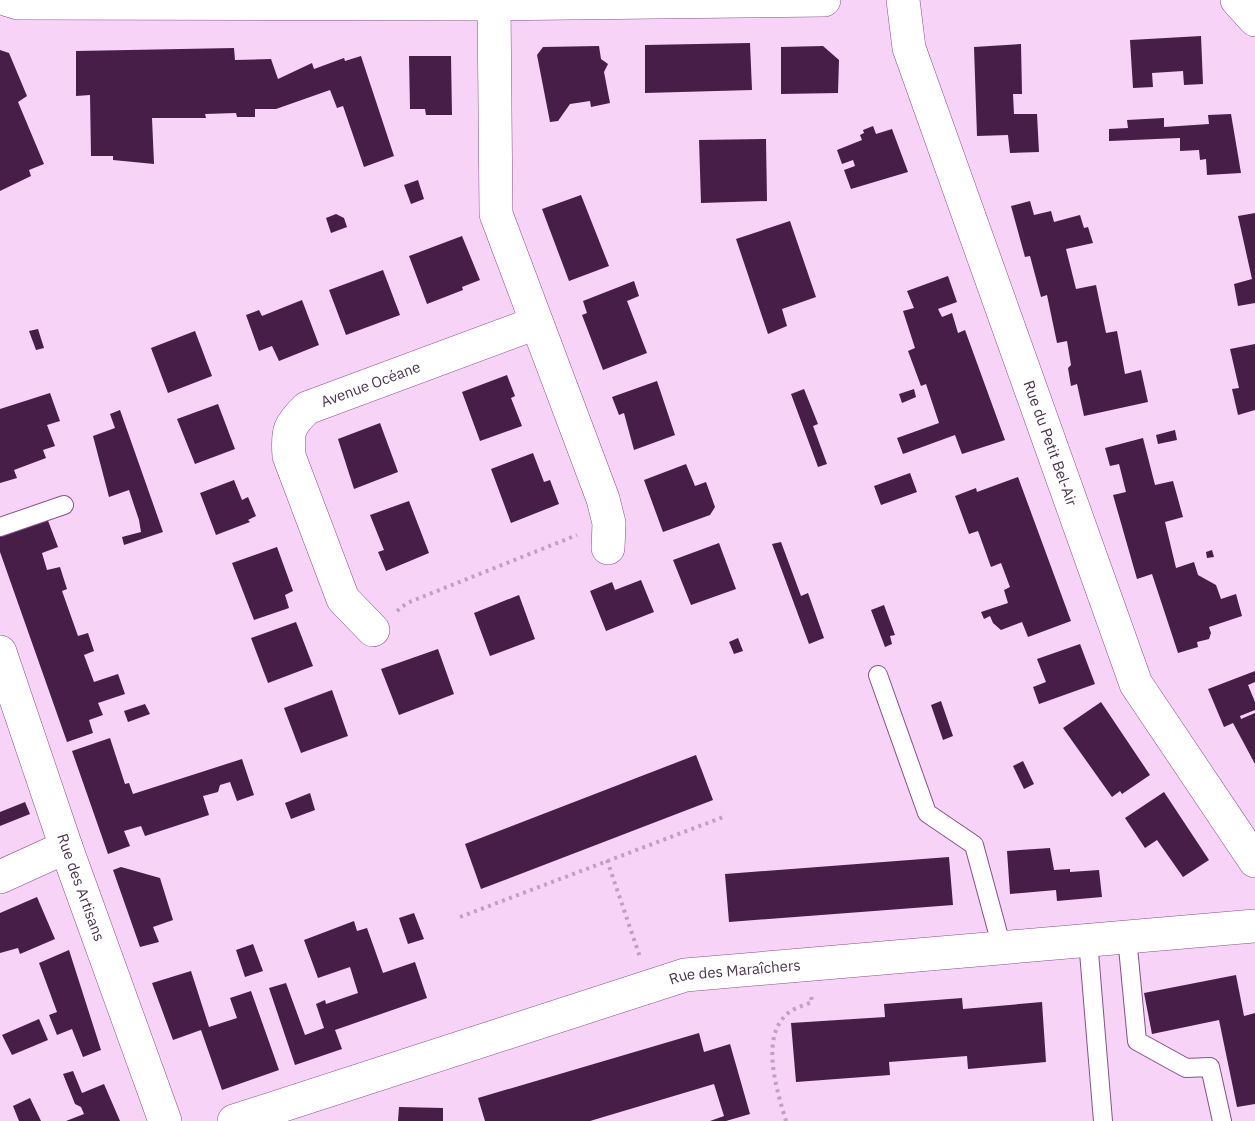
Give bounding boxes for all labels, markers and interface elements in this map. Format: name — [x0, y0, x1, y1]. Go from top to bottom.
street label: Avenue Océane — [318, 357, 423, 411]
street label: Rue du Petit Bel-Air — [1019, 378, 1082, 509]
street label: Rue des Artisans — [53, 831, 109, 944]
street label: Rue des Maraîchers — [666, 955, 801, 989]

